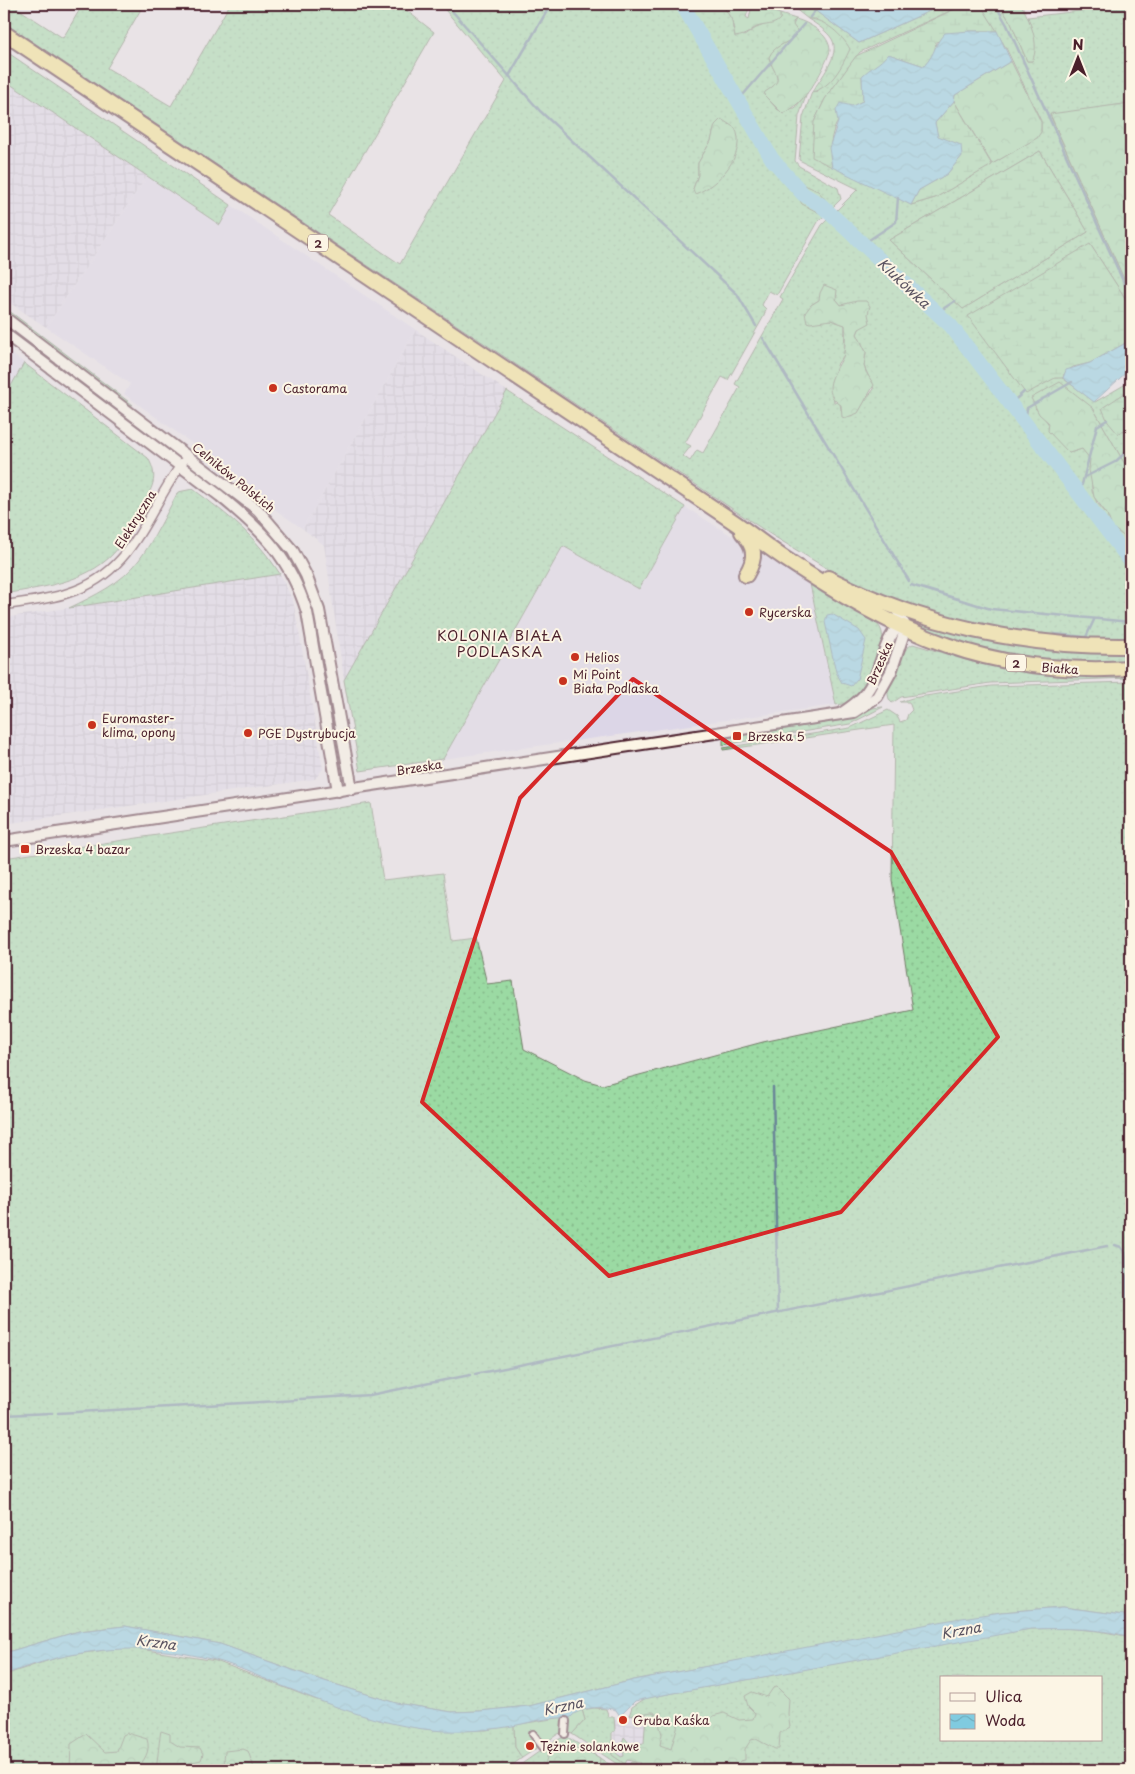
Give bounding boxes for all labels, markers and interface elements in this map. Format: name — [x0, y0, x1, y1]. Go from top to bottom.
north arrow — [1052, 32, 1102, 82]
text: N — [1072, 34, 1084, 55]
road number: 2 — [308, 234, 328, 252]
water label: Klukówka — [873, 253, 936, 314]
place label: Castorama — [283, 379, 347, 397]
marker: Castorama — [267, 382, 279, 394]
street label: Celników Polskich — [189, 438, 279, 516]
street label: Elektryczna — [110, 486, 160, 552]
place label: Rycerska — [759, 603, 812, 621]
marker: Rycerska — [743, 606, 755, 618]
district label: KOLONIA BIAŁA PODLASKA — [437, 625, 563, 662]
street label: Brzeska — [861, 638, 897, 688]
place label: Helios — [585, 648, 620, 666]
marker: Helios — [569, 651, 581, 663]
road number: 2 — [1006, 654, 1026, 671]
street label: Białka — [1041, 658, 1080, 678]
place label: Mi Point Biała Podlaska — [573, 665, 659, 697]
marker: Mi Point Biała Podlaska — [557, 675, 569, 687]
place label: Euromaster- klima, opony — [102, 709, 176, 741]
marker: Euromaster- klima, opony — [86, 719, 98, 731]
place label: PGE Dystrybucja — [258, 724, 356, 742]
marker: PGE Dystrybucja — [242, 727, 254, 739]
place label: Brzeska 5 — [747, 727, 805, 745]
marker: Brzeska 5 — [731, 730, 743, 742]
street label: Brzeska — [395, 754, 444, 780]
place label: Brzeska 4 bazar — [35, 840, 131, 858]
marker: Brzeska 4 bazar — [19, 843, 31, 855]
water label: Krzna — [939, 1616, 984, 1644]
water label: Krzna — [135, 1629, 179, 1655]
legend — [940, 1676, 1102, 1742]
text: Ulica — [985, 1684, 1023, 1707]
water label: Krzna — [541, 1691, 586, 1720]
text: Woda — [985, 1708, 1026, 1731]
place label: Gruba Kaśka — [633, 1711, 710, 1729]
marker: Gruba Kaśka — [617, 1714, 629, 1726]
place label: Tężnie solankowe — [540, 1737, 639, 1755]
marker: Tężnie solankowe — [524, 1740, 536, 1752]

